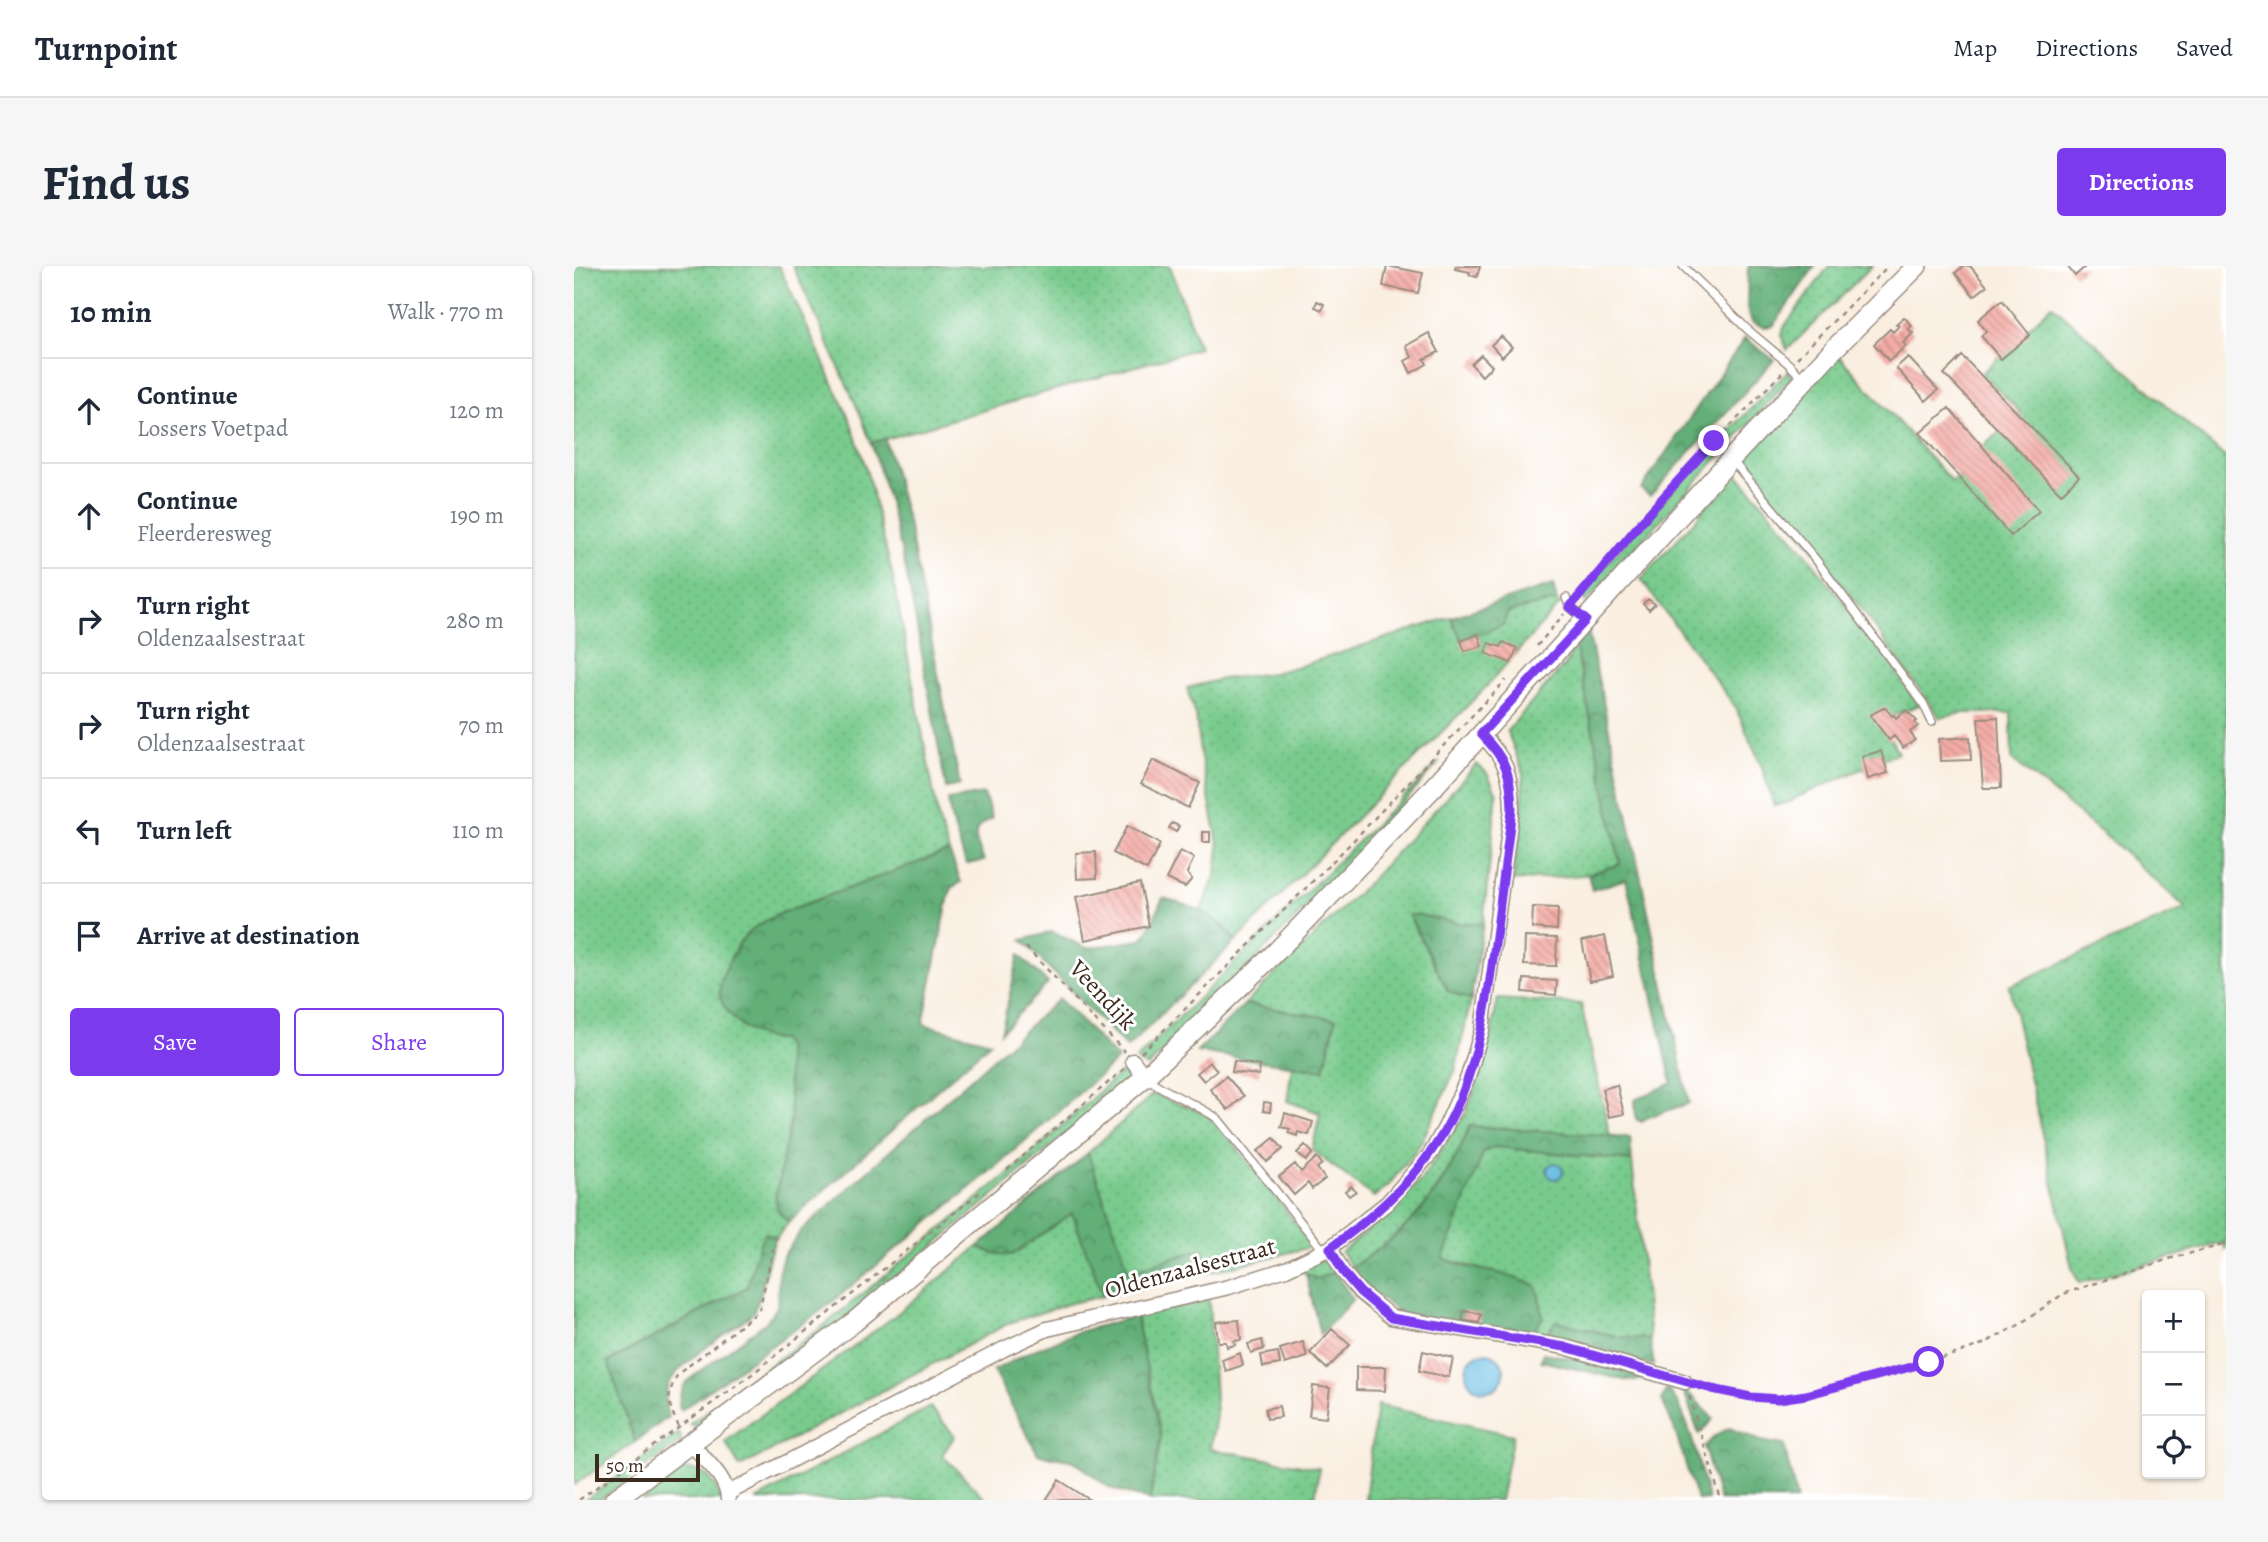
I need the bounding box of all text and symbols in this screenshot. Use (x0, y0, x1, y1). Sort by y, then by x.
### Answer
text: Turnpoint (35, 26, 177, 71)
text: Map (1953, 32, 1997, 64)
text: Directions (2035, 32, 2138, 64)
text: Saved (2176, 32, 2233, 64)
button: Directions (2057, 148, 2226, 216)
text: Find us (42, 149, 190, 216)
text: 10 min (70, 292, 152, 332)
text: Walk · 770 m (388, 296, 504, 327)
text: Continue (137, 378, 238, 413)
icon: ahead (70, 392, 108, 430)
text: 120 m (449, 395, 504, 426)
text: Lossers Voetpad (137, 413, 288, 444)
route end (1698, 425, 1729, 456)
text: Continue (137, 483, 238, 518)
icon: ahead (70, 497, 108, 535)
text: 190 m (450, 500, 504, 531)
text: Fleerderesweg (137, 518, 272, 549)
text: Turn right (137, 588, 250, 623)
icon: right (70, 602, 108, 640)
text: 280 m (446, 605, 504, 636)
text: Oldenzaalsestraat (137, 623, 305, 654)
text: Turn right (137, 693, 250, 728)
icon: right (70, 707, 108, 745)
text: 70 m (458, 710, 504, 741)
text: Oldenzaalsestraat (137, 728, 305, 759)
icon: left (70, 812, 108, 850)
text: Turn left (137, 813, 232, 848)
text: 110 m (452, 815, 504, 846)
icon: arrive (70, 917, 108, 955)
text: Arrive at destination (137, 918, 360, 953)
street label: Veendijk (1062, 952, 1144, 1037)
button: Save (70, 1008, 280, 1076)
button: Share (294, 1008, 504, 1076)
street label: Oldenzaalsestraat (1101, 1230, 1279, 1306)
map controls (2142, 1290, 2205, 1479)
button: + (2142, 1290, 2205, 1353)
route start (1913, 1346, 1944, 1377)
button: − (2142, 1353, 2205, 1416)
button: locate (2142, 1416, 2205, 1479)
scale bar (595, 1451, 700, 1483)
text: 50 m (606, 1453, 644, 1479)

